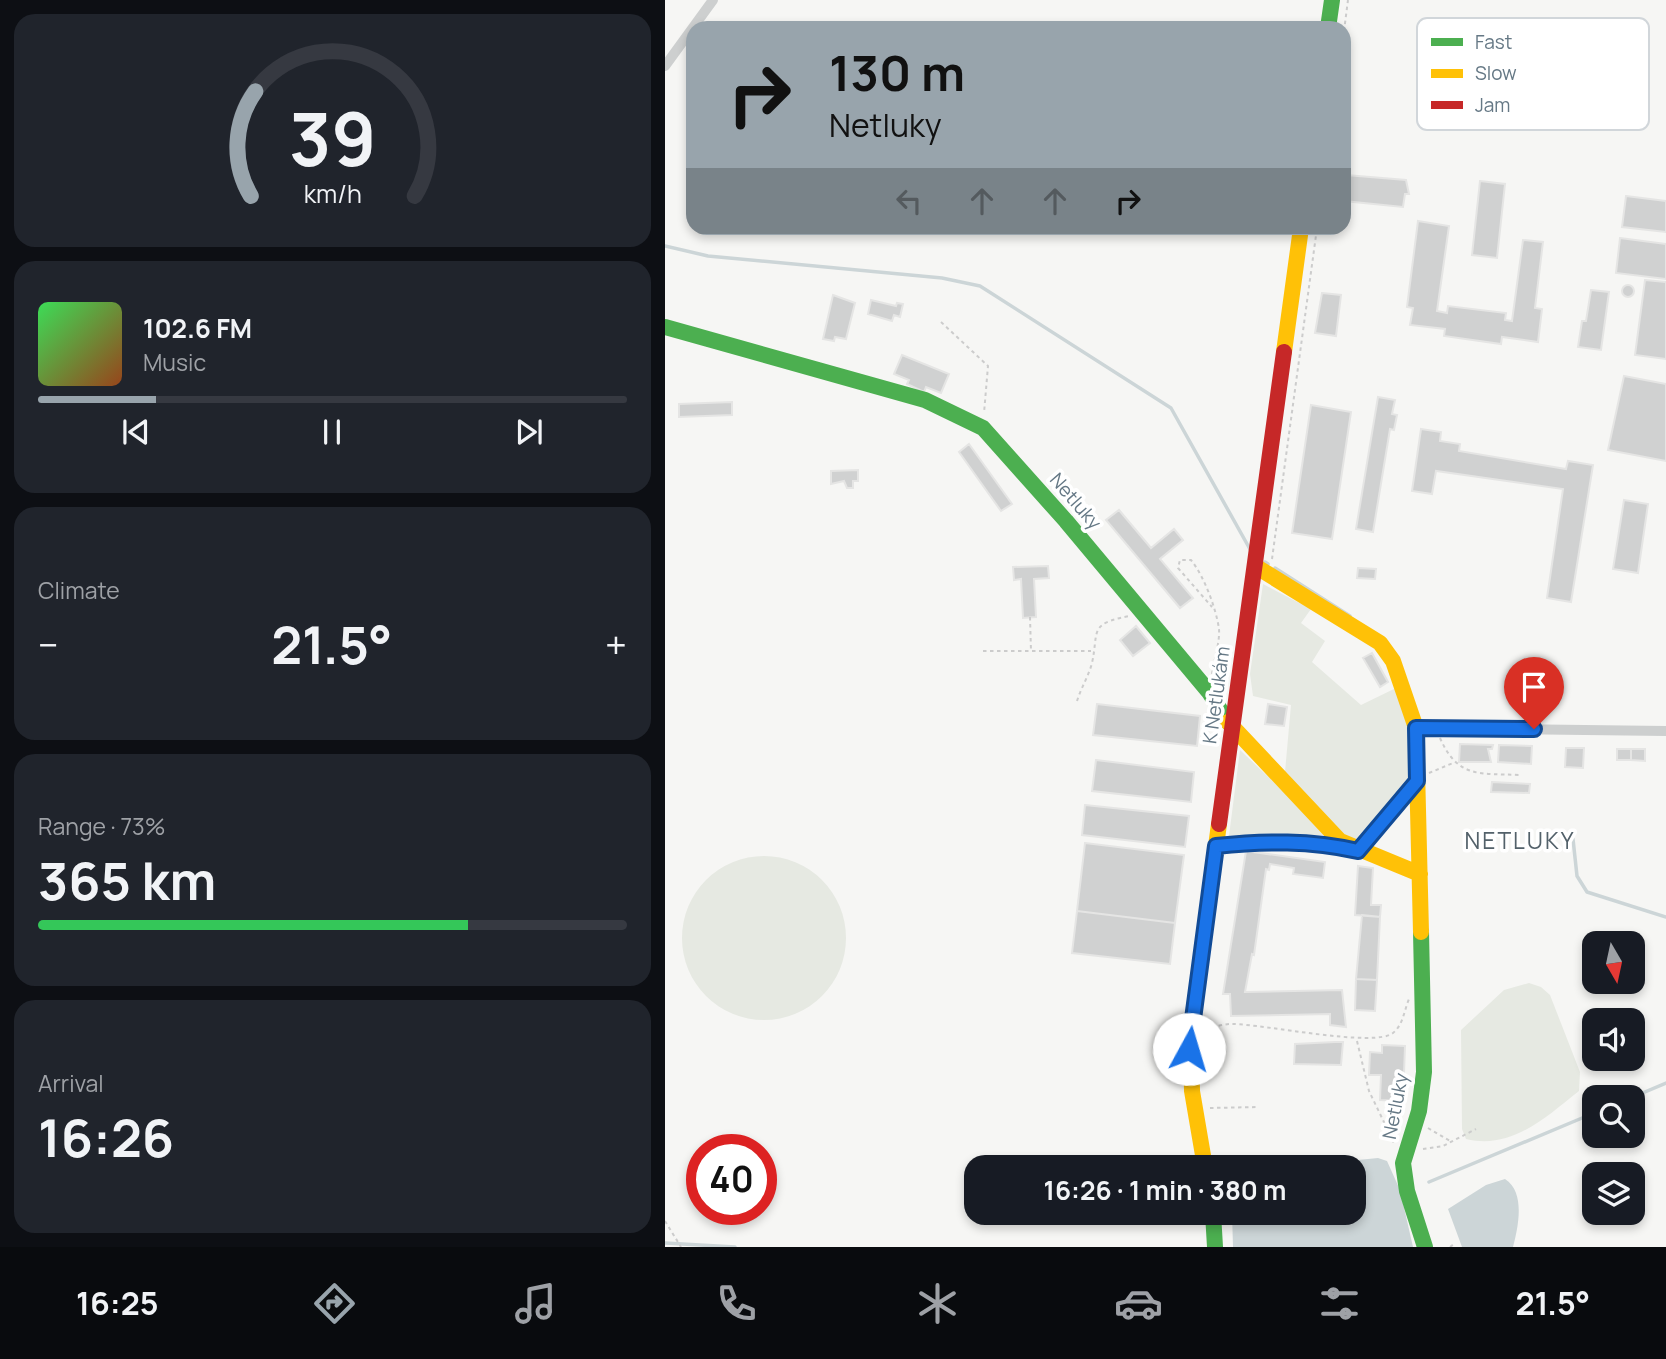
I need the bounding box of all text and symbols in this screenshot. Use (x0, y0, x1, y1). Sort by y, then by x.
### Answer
legend (1417, 18, 1649, 130)
text: Fast (1475, 29, 1512, 55)
text: 130 m (829, 39, 965, 106)
icon: right (714, 49, 805, 140)
text: Slow (1475, 60, 1517, 86)
text: 39 (289, 89, 376, 189)
text: Jam (1475, 92, 1510, 118)
text: Netluky (829, 103, 942, 147)
text: km/h (303, 176, 362, 211)
icon: left (890, 182, 928, 220)
icon: ahead (963, 182, 1001, 220)
icon: ahead (1036, 182, 1074, 220)
icon: right (1109, 182, 1147, 220)
text: 102.6 FM (143, 310, 252, 346)
text: Music (143, 346, 206, 378)
icon: previous (117, 413, 155, 451)
icon: pause (313, 413, 351, 451)
icon: next (510, 413, 548, 451)
street label: Netluky (1044, 467, 1108, 535)
text: Climate (38, 574, 120, 606)
text: 21.5° (271, 609, 392, 680)
text: − (38, 618, 59, 670)
text: + (605, 618, 627, 670)
street label: K Netlukám (1196, 645, 1236, 745)
pin (1504, 657, 1564, 729)
icon: arrive (1515, 668, 1553, 706)
text: Range · 73% (38, 810, 165, 842)
district label: NETLUKY (1465, 824, 1575, 856)
text: 365 km (38, 845, 216, 916)
north arrow (1582, 931, 1645, 994)
map controls (1582, 931, 1645, 1225)
button: sound (1582, 1008, 1645, 1071)
position arrow (1152, 1012, 1226, 1086)
text: Arrival (38, 1067, 104, 1099)
street label: Netluky (1376, 1071, 1414, 1141)
button: search (1582, 1085, 1645, 1148)
text: 16:26 (38, 1102, 174, 1173)
speed limit sign: 40 (686, 1134, 777, 1225)
button: layers (1582, 1162, 1645, 1225)
text: 16:26 · 1 min · 380 m (1044, 1172, 1287, 1208)
icon: directions (310, 1279, 359, 1328)
icon: music (511, 1279, 560, 1328)
icon: phone (712, 1279, 761, 1328)
icon: climate (913, 1279, 962, 1328)
icon: car (1114, 1279, 1163, 1328)
icon: filters (1315, 1279, 1364, 1328)
text: 16:25 (76, 1281, 159, 1325)
text: 21.5° (1515, 1281, 1590, 1325)

